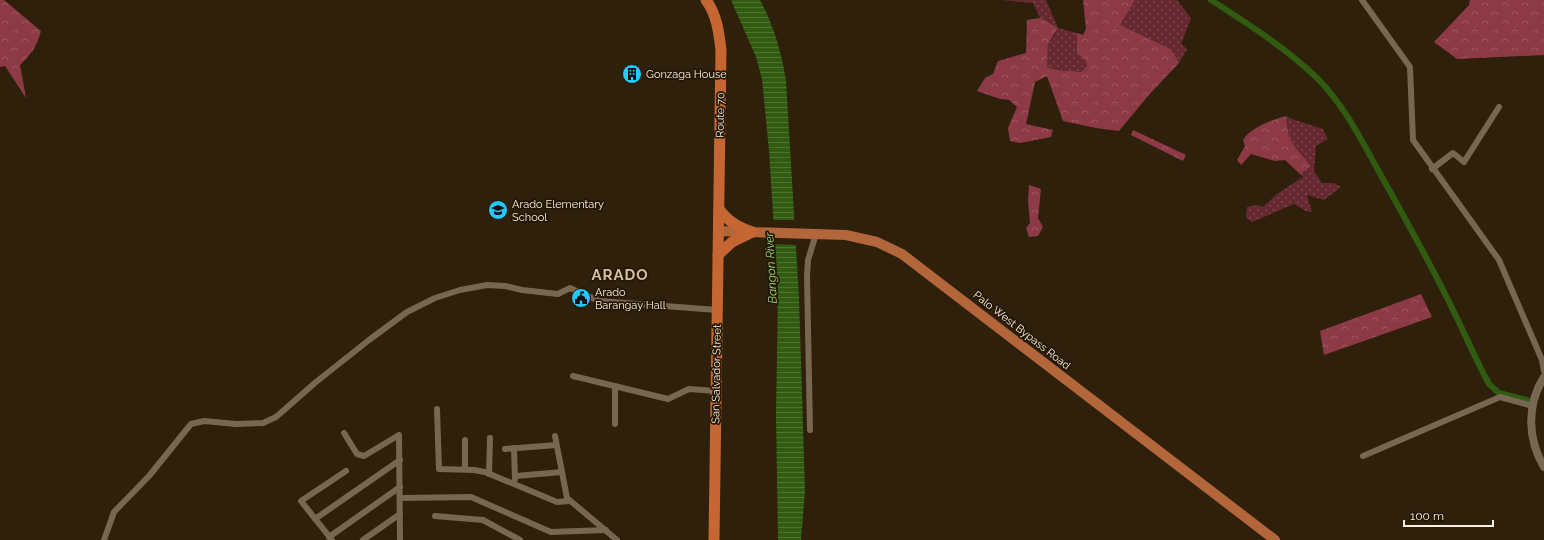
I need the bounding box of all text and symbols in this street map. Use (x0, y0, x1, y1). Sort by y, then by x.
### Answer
building icon: Gonzaga House (621, 63, 643, 85)
place label: Gonzaga House (646, 68, 727, 81)
street label: Route 70 (714, 92, 727, 138)
place label: Arado Elementary School (512, 198, 604, 224)
school or university icon: Arado Elementary School (487, 199, 509, 221)
water label: Bangon River (762, 231, 780, 304)
district label: ARADO (591, 266, 649, 284)
place label: Arado Barangay Hall (595, 286, 666, 312)
public building icon: Arado Barangay Hall (570, 287, 592, 309)
street label: Palo West Bypass Road (971, 288, 1073, 372)
street label: San Salvador Street (709, 324, 724, 424)
scale bar (1404, 502, 1493, 528)
text: 100 m (1410, 509, 1444, 523)

